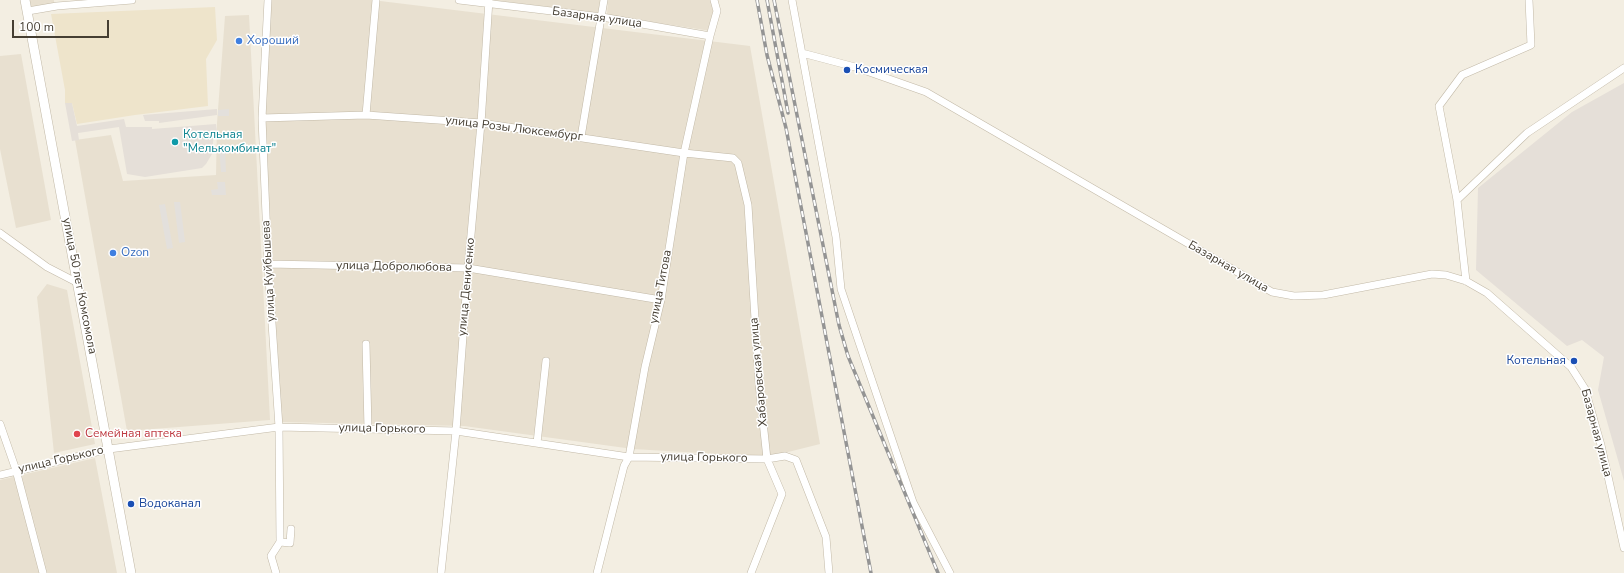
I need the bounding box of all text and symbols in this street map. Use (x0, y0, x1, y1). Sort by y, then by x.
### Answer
street label: Базарная улица (551, 5, 643, 31)
scale bar (14, 12, 111, 38)
text: 100 m (19, 19, 54, 35)
place label: Хороший (247, 34, 299, 48)
marker: Хороший (234, 36, 244, 46)
place label: Космическая (855, 63, 928, 77)
marker: Космическая (842, 65, 852, 75)
street label: улица Розы Люксембург (444, 113, 584, 145)
place label: Котельная "Мелькомбинат" (183, 128, 276, 156)
marker: Котельная "Мелькомбинат" (170, 137, 180, 147)
street label: улица 50 лет Комсомола (59, 217, 99, 355)
street label: улица Куйбышева (259, 220, 279, 322)
street label: улица Денисенко (456, 237, 478, 337)
street label: Базарная улица (1185, 238, 1271, 296)
place label: Ozon (121, 246, 149, 260)
marker: Ozon (108, 248, 118, 258)
street label: улица Титова (647, 249, 675, 325)
street label: улица Добролюбова (336, 259, 452, 275)
street label: Хабаровская улица (747, 317, 771, 427)
place label: Котельная (1506, 354, 1566, 368)
marker: Котельная (1569, 356, 1579, 366)
street label: Базарная улица (1577, 387, 1615, 479)
street label: улица Горького (338, 421, 426, 437)
place label: Семейная аптека (85, 427, 182, 441)
marker: Семейная аптека (72, 429, 82, 439)
street label: улица Горького (17, 443, 105, 477)
street label: улица Горького (660, 450, 748, 466)
place label: Водоканал (139, 497, 201, 511)
marker: Водоканал (126, 499, 136, 509)

